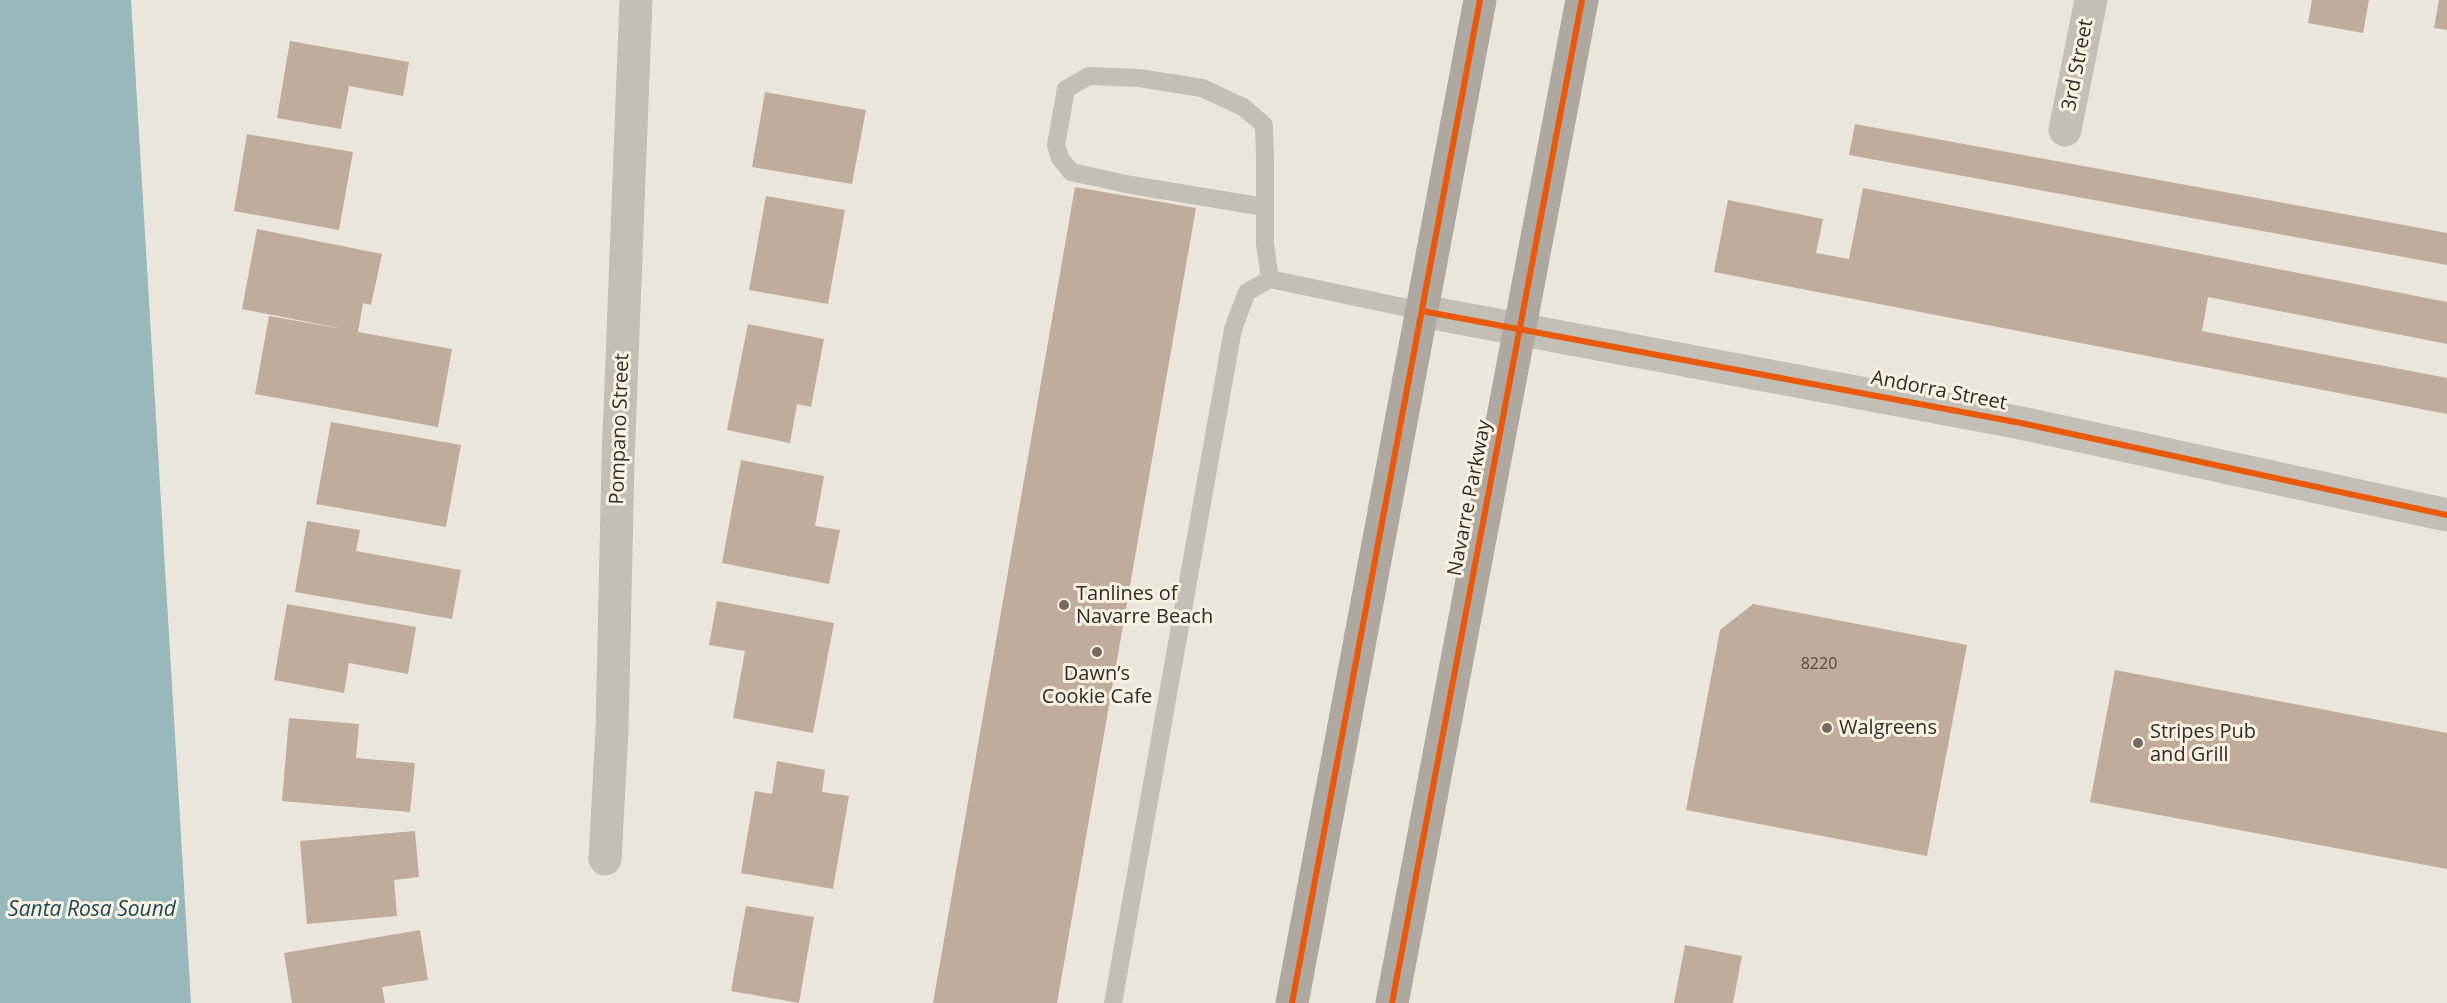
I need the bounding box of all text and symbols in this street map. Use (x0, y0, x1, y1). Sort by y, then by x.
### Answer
street label: 3rd Street (2057, 17, 2099, 113)
street label: Pompano Street (605, 353, 635, 505)
street label: Andorra Street (1869, 366, 2009, 416)
street label: Navarre Parkway (1443, 418, 1497, 578)
place label: Tanlines of Navarre Beach (1076, 582, 1213, 629)
marker: Tanlines of Navarre Beach (1057, 598, 1071, 612)
marker: Dawn’s Cookie Cafe (1090, 645, 1104, 659)
house number: 8220 (1801, 654, 1837, 674)
place label: Dawn’s Cookie Cafe (1042, 662, 1152, 709)
place label: Walgreens (1839, 716, 1937, 740)
place label: Stripes Pub and Grill (2150, 720, 2256, 767)
marker: Walgreens (1820, 721, 1834, 735)
marker: Stripes Pub and Grill (2131, 736, 2145, 750)
water label: Santa Rosa Sound (8, 897, 176, 923)

